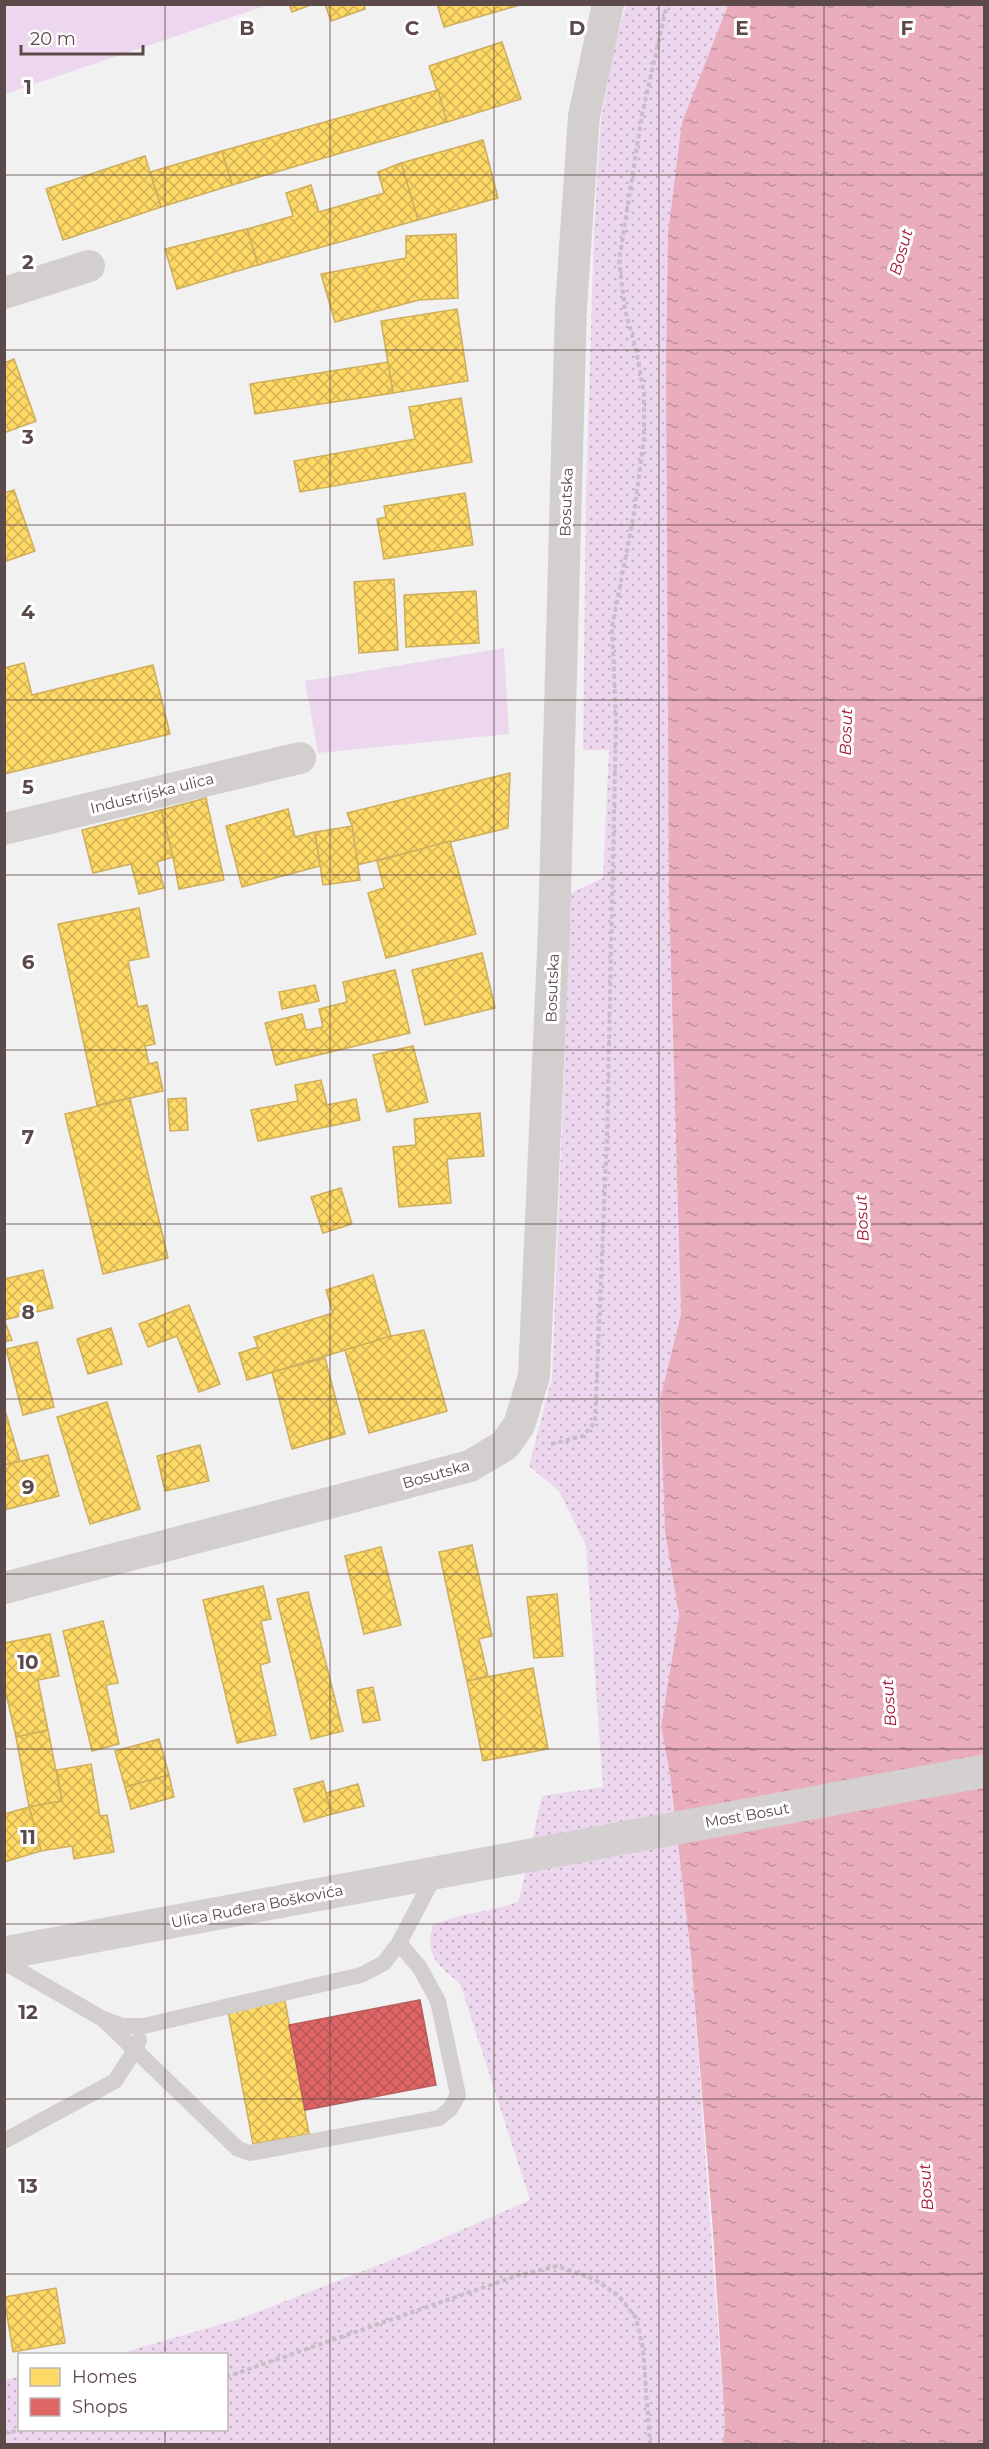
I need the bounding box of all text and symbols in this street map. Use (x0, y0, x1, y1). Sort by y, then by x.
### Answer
text: B (239, 16, 255, 40)
text: C (405, 16, 420, 40)
text: D (569, 16, 585, 40)
text: E (735, 16, 749, 40)
text: F (901, 16, 914, 40)
scale bar (21, 18, 142, 56)
text: 20 m (30, 28, 76, 50)
text: 1 (24, 75, 32, 99)
water label: Bosut (885, 226, 917, 277)
text: 2 (22, 250, 34, 274)
text: 3 (21, 425, 34, 449)
street label: Bosutska (555, 467, 577, 537)
text: 4 (21, 600, 35, 624)
water label: Bosut (836, 708, 856, 756)
street label: Industrijska ulica (88, 768, 216, 818)
text: 5 (22, 775, 34, 799)
text: 6 (22, 950, 35, 974)
street label: Bosutska (541, 953, 563, 1023)
text: 7 (22, 1125, 34, 1149)
water label: Bosut (851, 1193, 873, 1242)
text: 8 (21, 1300, 35, 1324)
street label: Bosutska (400, 1455, 472, 1493)
text: 9 (22, 1475, 34, 1499)
text: 10 (17, 1650, 39, 1674)
water label: Bosut (878, 1678, 900, 1727)
street label: Most Bosut (703, 1798, 791, 1832)
text: 11 (20, 1825, 36, 1849)
street label: Ulica Ruđera Boškovića (169, 1880, 345, 1932)
text: 12 (18, 2000, 38, 2024)
water label: Bosut (915, 2162, 937, 2211)
text: 13 (18, 2174, 38, 2198)
legend (18, 2353, 228, 2431)
text: Homes (72, 2366, 137, 2388)
text: Shops (72, 2396, 128, 2418)

